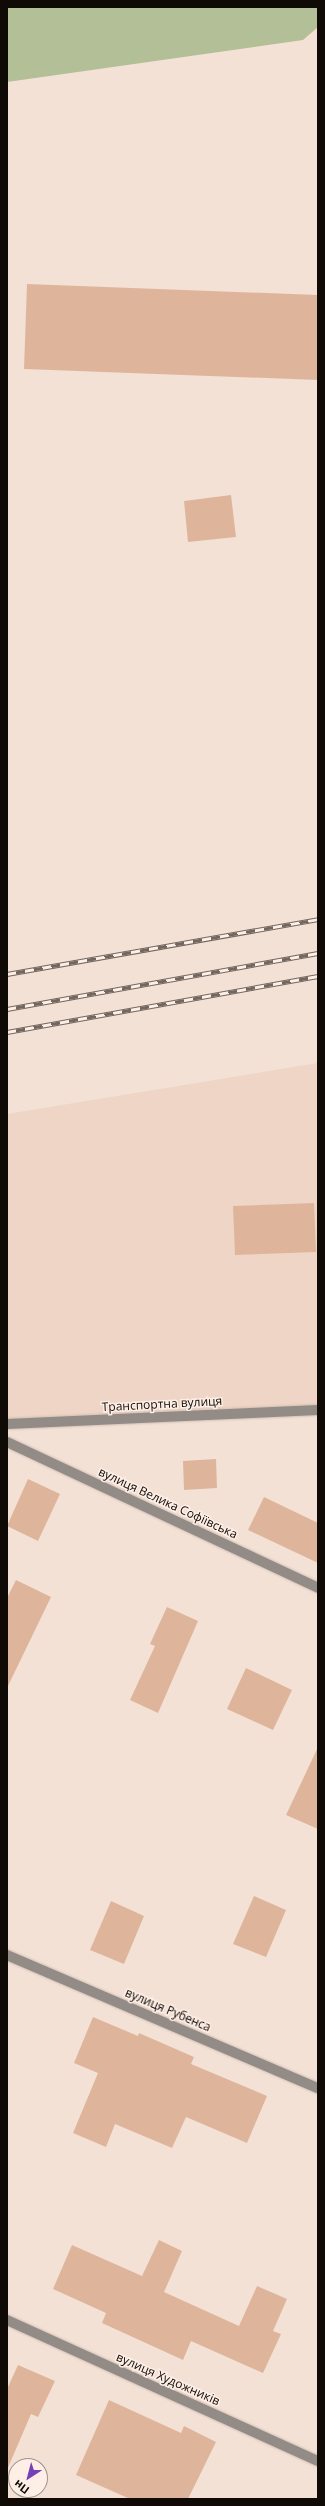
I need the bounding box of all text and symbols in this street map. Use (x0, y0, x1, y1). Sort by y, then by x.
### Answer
street label: Транспортна вулиця (101, 1394, 223, 1414)
street label: вулиця Велика Софіївська (96, 1464, 240, 1542)
street label: вулиця Рубенса (123, 1985, 213, 2035)
street label: вулиця Художників (114, 2350, 222, 2408)
north arrow (8, 2458, 48, 2498)
text: Пн (11, 2477, 32, 2498)

